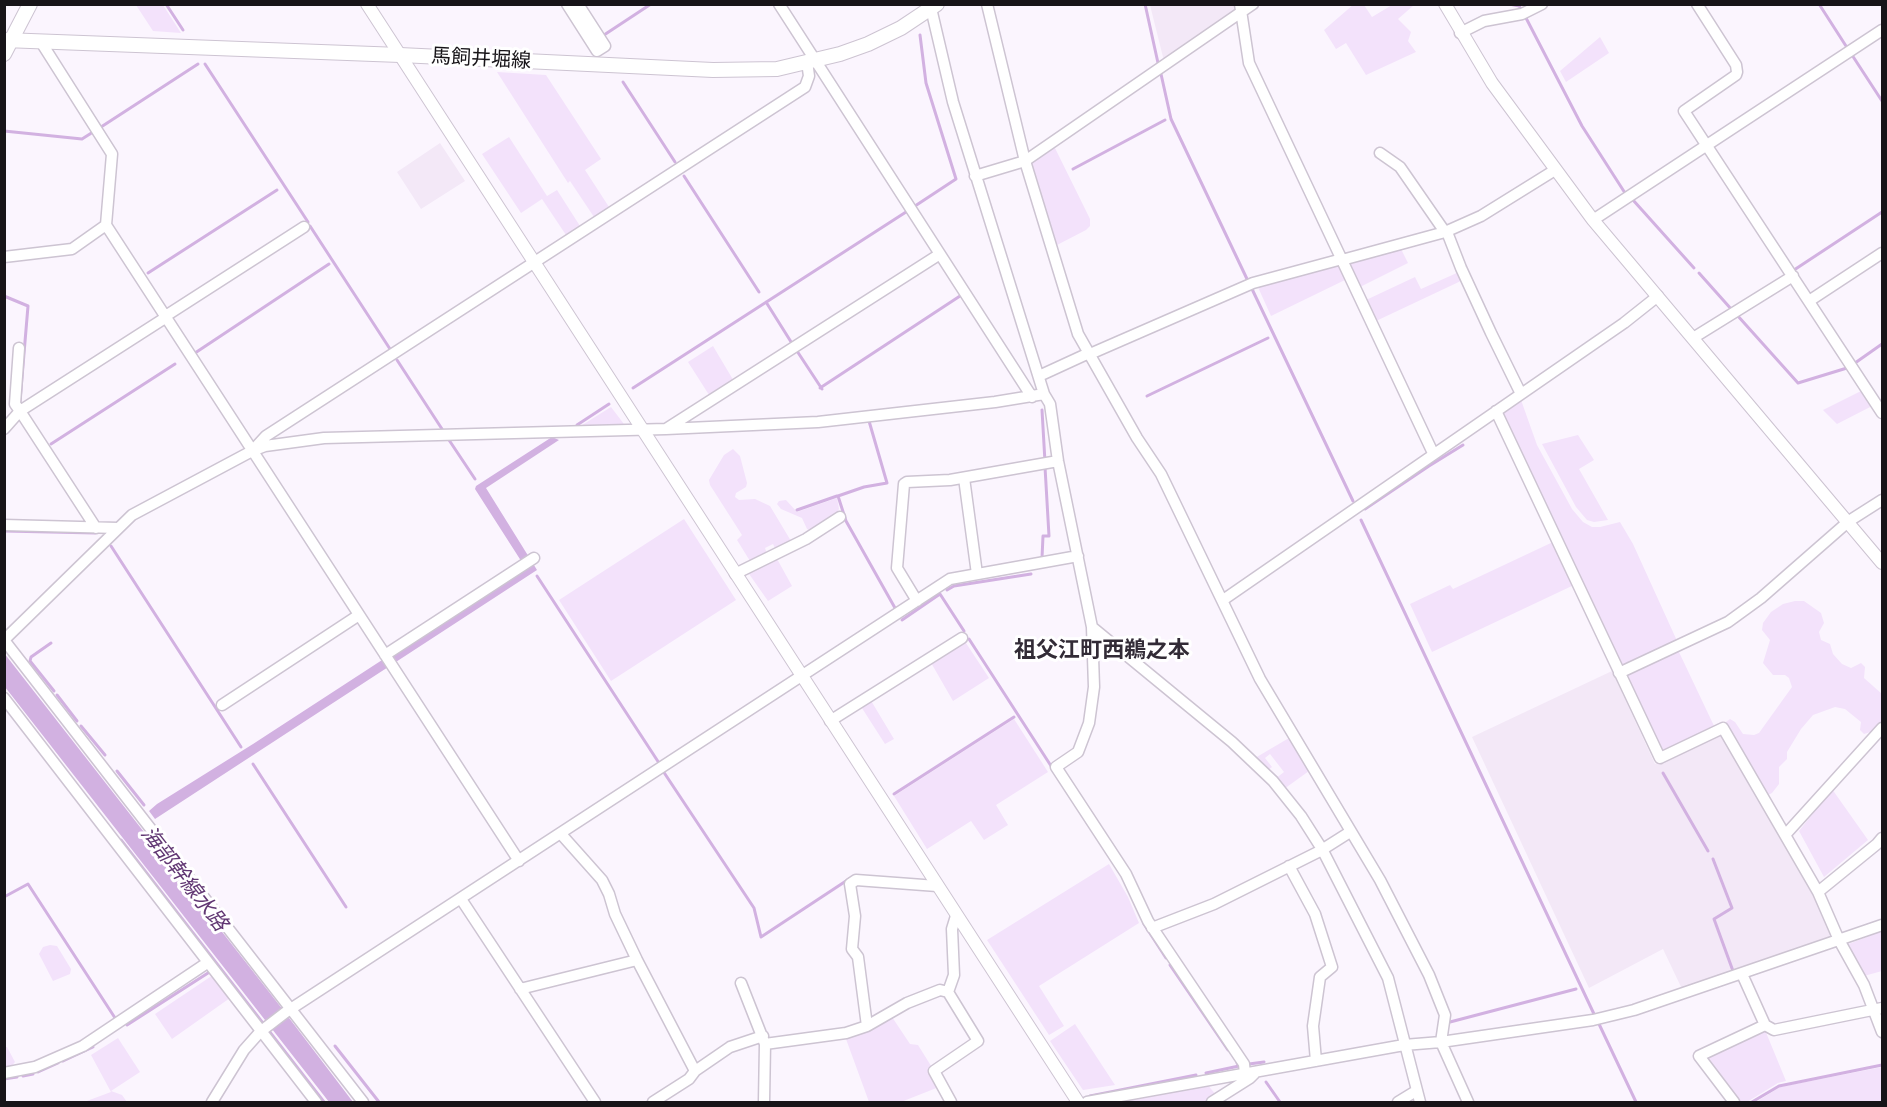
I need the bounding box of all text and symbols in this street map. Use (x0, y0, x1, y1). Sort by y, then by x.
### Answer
street label: 馬飼井堀線 (430, 44, 532, 74)
district label: 祖父江町西鵜之本 (1014, 638, 1190, 664)
water label: 海部幹線水路 (135, 822, 233, 936)

